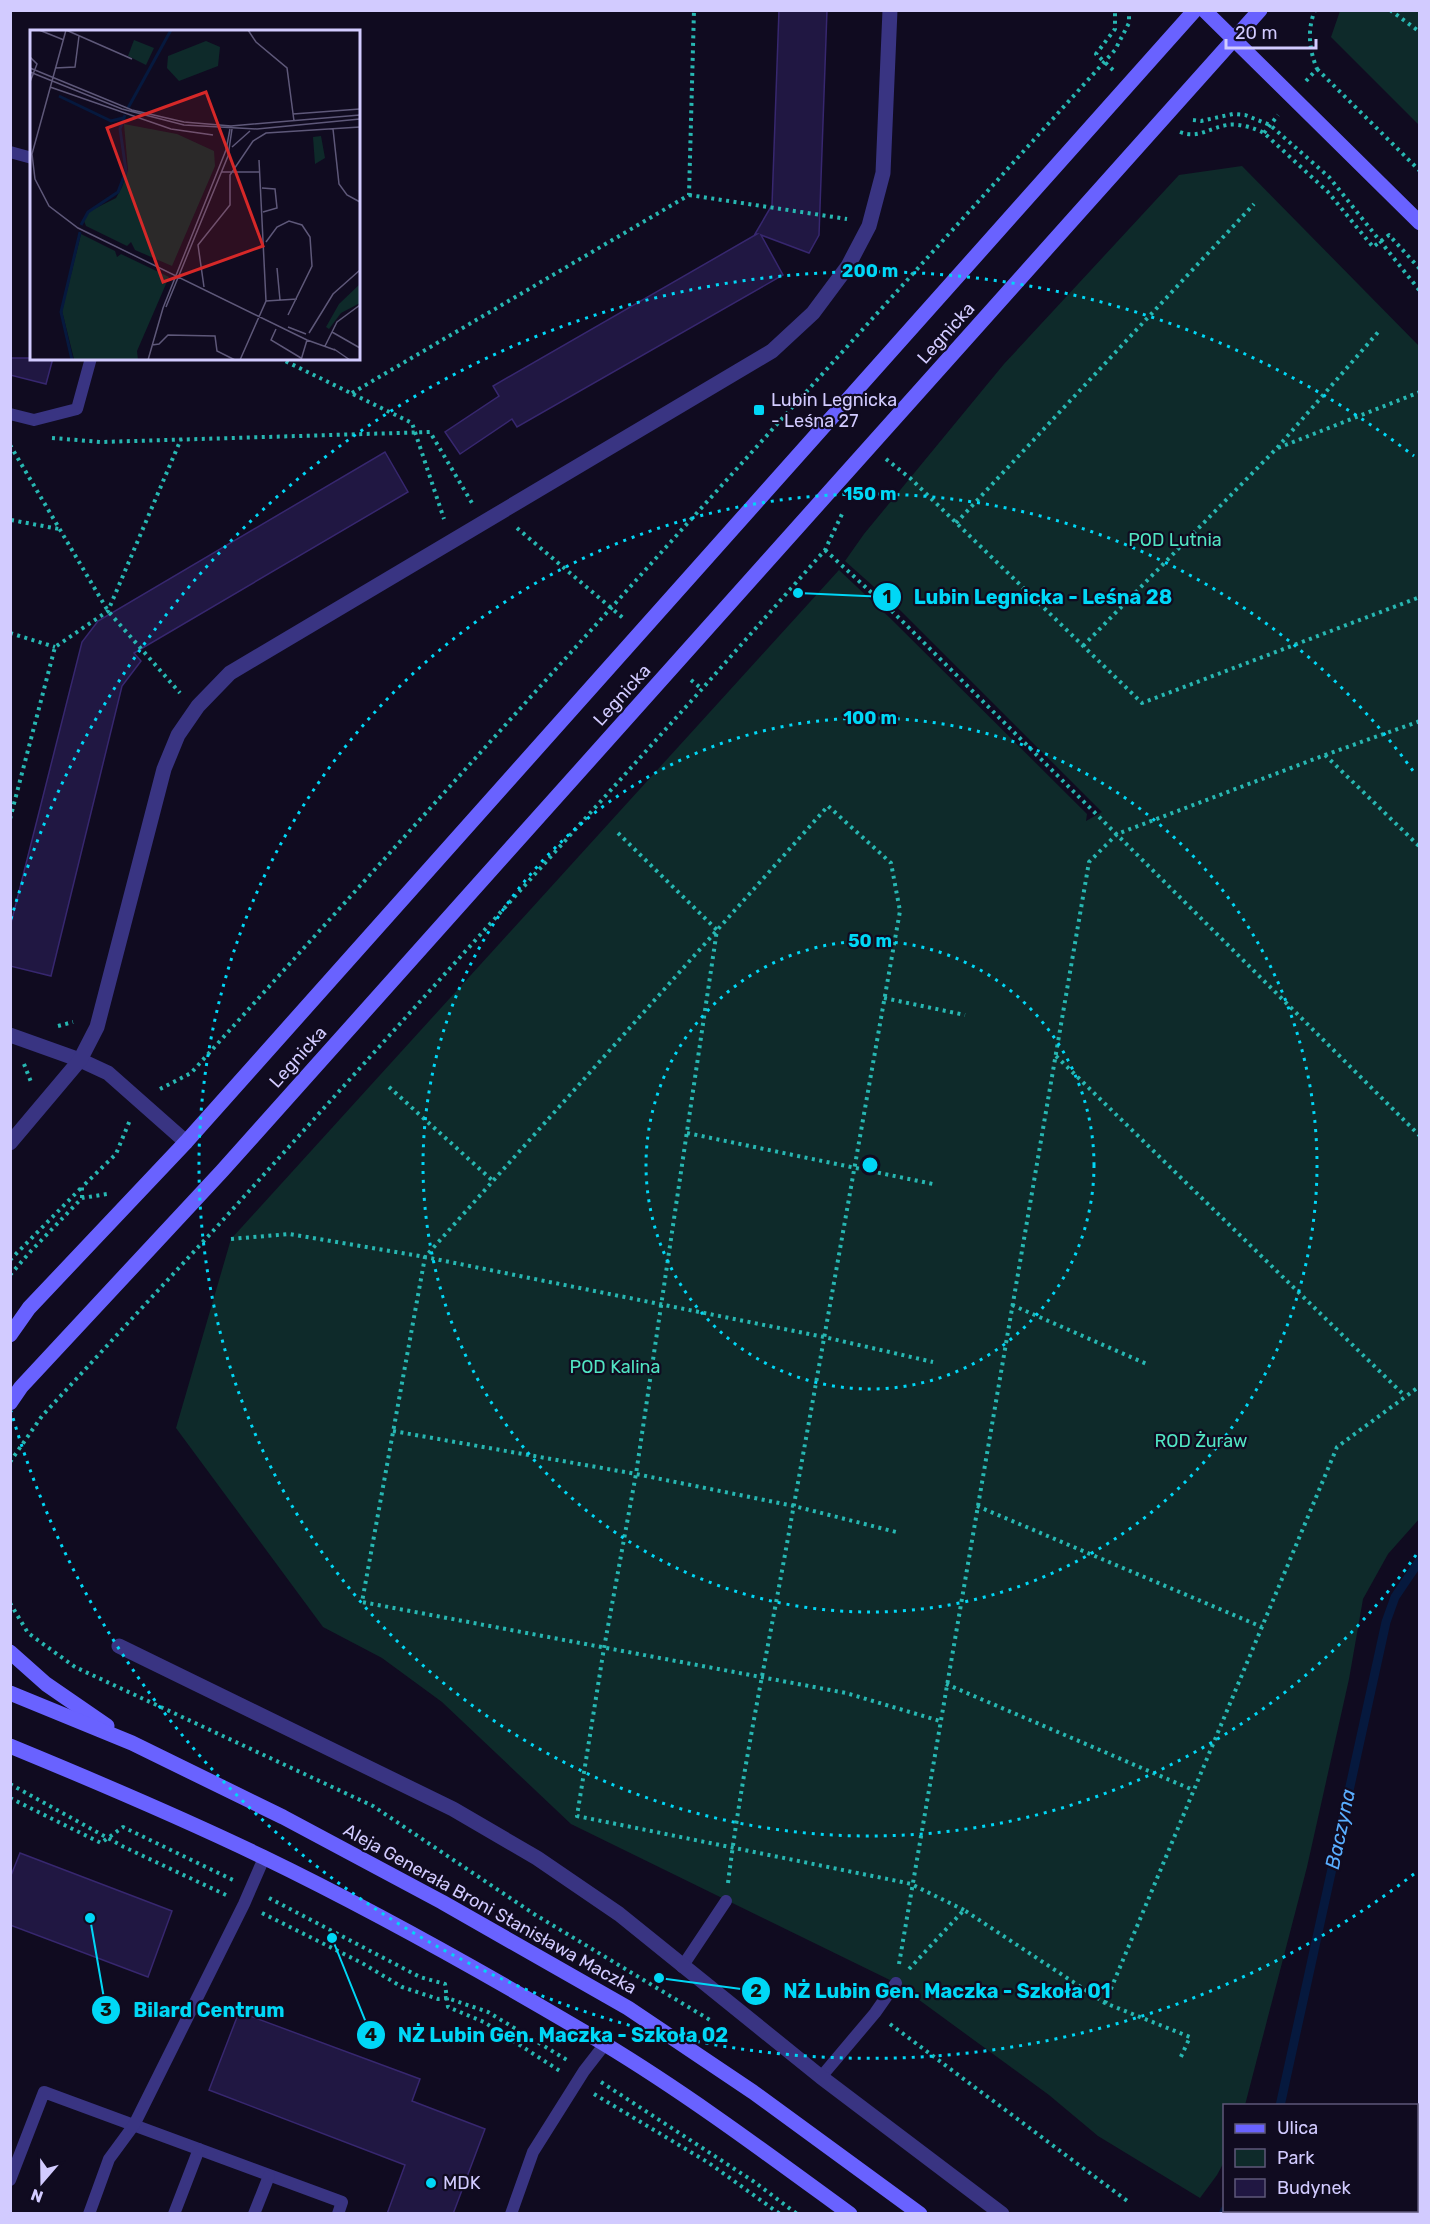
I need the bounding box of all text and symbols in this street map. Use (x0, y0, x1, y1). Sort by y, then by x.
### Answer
scale bar (1226, 12, 1316, 50)
text: 20 m (1235, 22, 1277, 44)
inset map (30, 30, 360, 360)
text: 200 m (842, 260, 898, 282)
street label: Legnicka (913, 298, 979, 368)
place label: Lubin Legnicka - Leśna 27 (771, 389, 897, 432)
marker: Lubin Legnicka - Leśna 27 (752, 403, 766, 417)
text: 150 m (843, 483, 897, 505)
park label: POD Lutnia (1128, 529, 1222, 551)
callout: Lubin Legnicka - Leśna 28 (872, 578, 1184, 616)
text: Lubin Legnicka - Leśna 28 (914, 585, 1172, 609)
text: 1 (883, 586, 891, 608)
street label: Legnicka (589, 660, 655, 730)
text: 100 m (843, 707, 897, 729)
text: 50 m (848, 930, 892, 952)
street label: Legnicka (265, 1022, 331, 1092)
centre of rings (860, 1155, 880, 1175)
park label: POD Kalina (570, 1356, 660, 1378)
park label: ROD Żuraw (1154, 1430, 1248, 1452)
water label: Baczyna (1320, 1787, 1360, 1871)
street label: Aleja Generała Broni Stanisława Maczka (340, 1819, 640, 1999)
callout: NŻ Lubin Gen. Maczka - Szkoła 01 (741, 1972, 1123, 2010)
text: NŻ Lubin Gen. Maczka - Szkoła 01 (783, 1979, 1111, 2003)
text: 2 (750, 1980, 762, 2002)
callout: Bilard Centrum (91, 1991, 297, 2029)
text: Bilard Centrum (133, 1998, 285, 2022)
text: 3 (100, 1999, 112, 2021)
callout: NŻ Lubin Gen. Maczka - Szkoła 02 (356, 2016, 740, 2054)
text: NŻ Lubin Gen. Maczka - Szkoła 02 (398, 2023, 728, 2047)
text: 4 (365, 2024, 377, 2046)
legend (1223, 2104, 1418, 2212)
text: Ulica (1277, 2117, 1318, 2139)
text: Park (1277, 2147, 1315, 2169)
north arrow (12, 2152, 72, 2212)
place label: MDK (443, 2172, 481, 2194)
marker: MDK (424, 2176, 438, 2190)
text: Budynek (1277, 2177, 1351, 2199)
text: N (28, 2185, 46, 2207)

